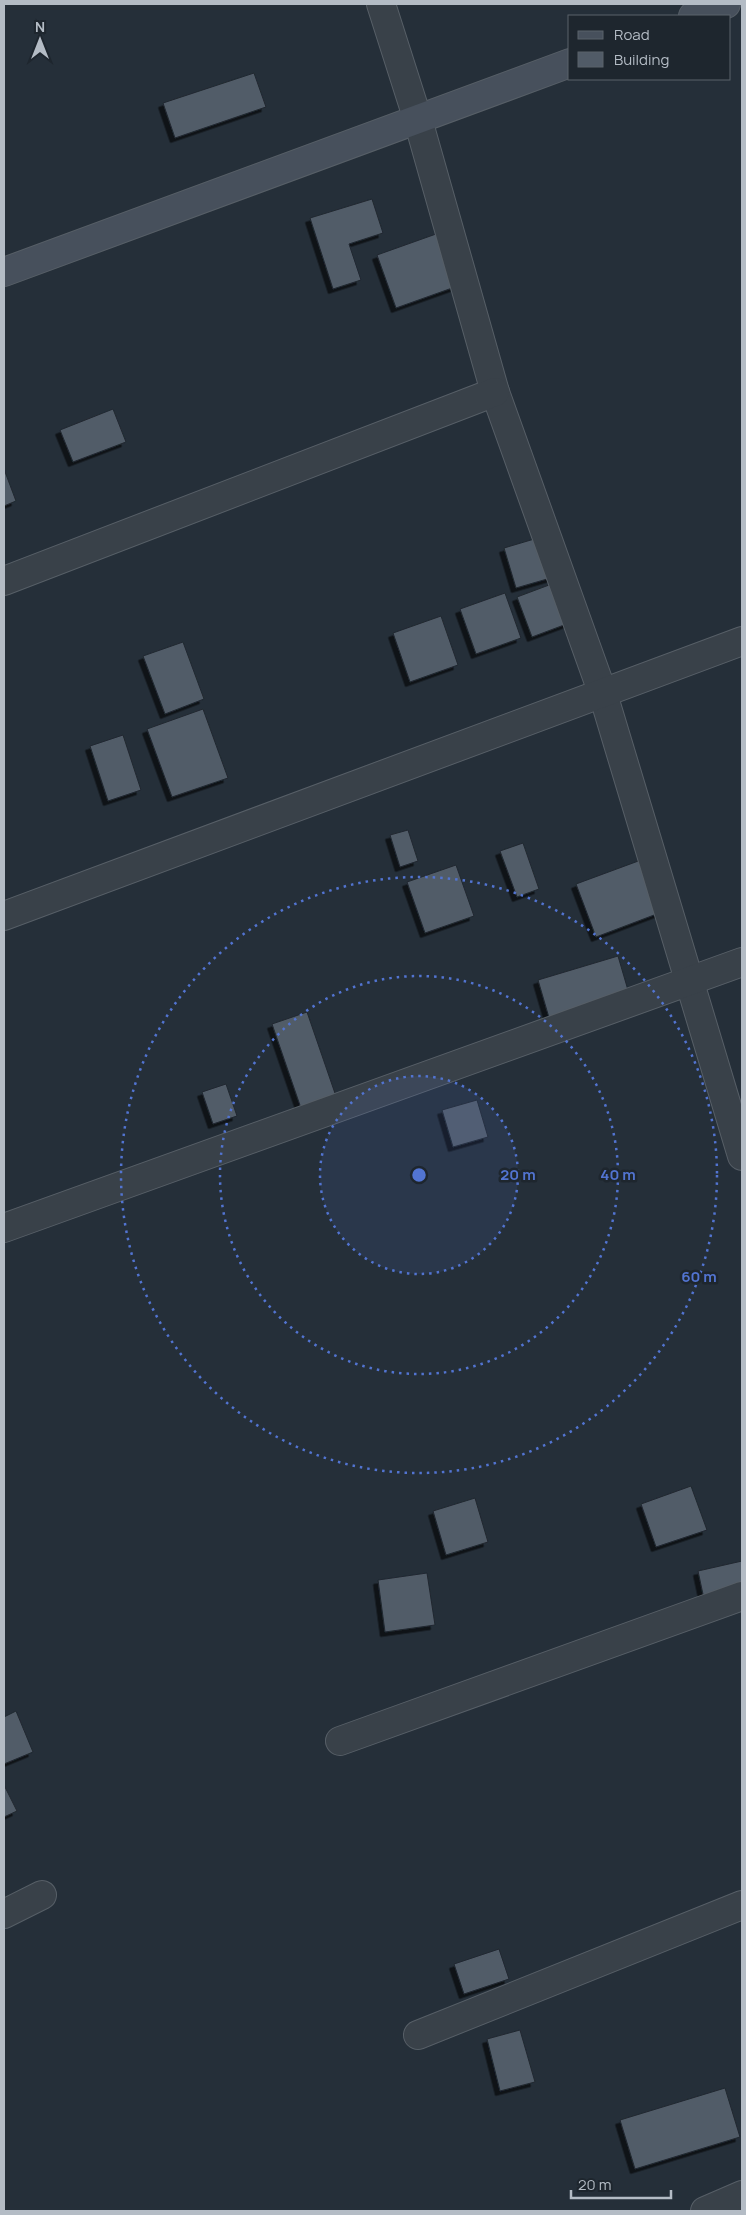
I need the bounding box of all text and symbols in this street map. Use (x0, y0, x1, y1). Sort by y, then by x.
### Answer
north arrow (15, 15, 65, 65)
legend (568, 15, 731, 80)
text: N (35, 17, 45, 36)
text: Road (614, 24, 650, 45)
text: Building (614, 49, 669, 70)
text: 20 m (500, 1164, 536, 1185)
text: 40 m (600, 1164, 636, 1185)
centre of rings (410, 1166, 428, 1184)
text: 60 m (681, 1266, 717, 1287)
scale bar (571, 2168, 671, 2200)
text: 20 m (578, 2174, 611, 2195)

